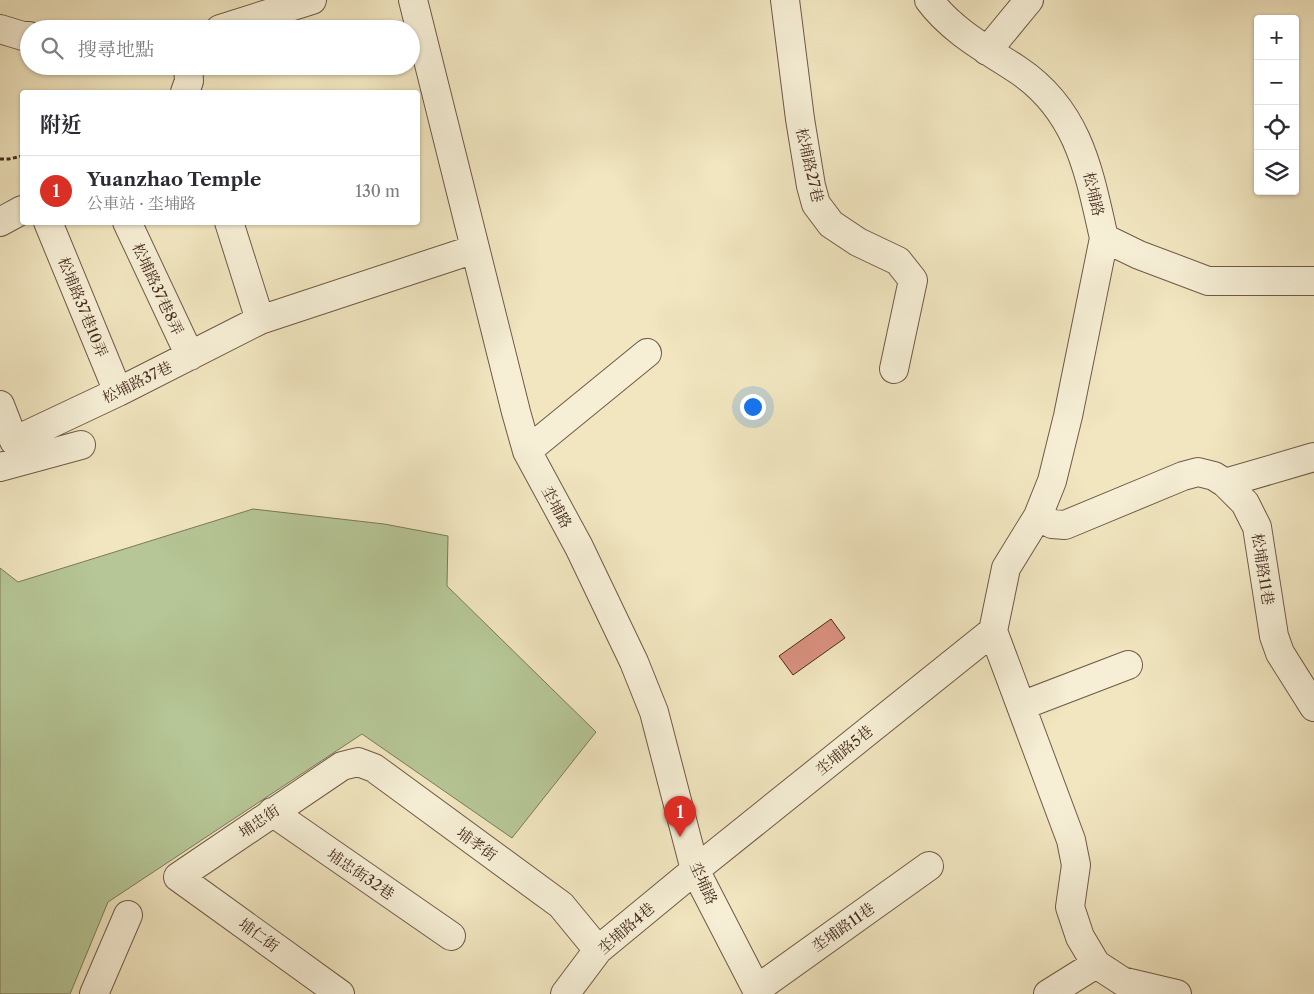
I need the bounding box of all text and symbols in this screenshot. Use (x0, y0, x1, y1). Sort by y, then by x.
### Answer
map controls (1254, 15, 1299, 195)
button: + (1254, 15, 1299, 60)
search box (20, 20, 420, 75)
icon: search (38, 34, 66, 62)
text: 搜尋地點 (78, 38, 154, 61)
button: − (1254, 60, 1299, 105)
button: locate (1254, 105, 1299, 150)
text: 附近 (40, 112, 82, 137)
street label: 松埔路27巷 (792, 126, 828, 204)
button: layers (1254, 150, 1299, 195)
text: Yuanzhao Temple (87, 168, 261, 191)
street label: 松埔路 (1080, 170, 1108, 218)
text: 1 (52, 181, 60, 201)
text: 130 m (355, 181, 400, 201)
text: 公車站 · 坔埔路 (87, 193, 196, 213)
street label: 松埔路37巷8弄 (128, 240, 188, 338)
street label: 松埔路37巷10弄 (54, 254, 112, 360)
street label: 松埔路37巷 (99, 357, 175, 407)
your location (740, 394, 766, 420)
street label: 坔埔路 (538, 483, 576, 531)
street label: 松埔路11巷 (1248, 532, 1278, 606)
street label: 坔埔路5巷 (812, 721, 876, 779)
pin: 1 (664, 796, 696, 837)
street label: 埔忠街 (235, 801, 283, 841)
street label: 埔孝街 (453, 823, 501, 865)
street label: 埔忠街32巷 (324, 845, 398, 903)
street label: 坔埔路 (686, 859, 722, 907)
street label: 坔埔路4巷 (594, 898, 658, 958)
street label: 坔埔路11巷 (808, 898, 878, 956)
street label: 埔仁街 (235, 914, 283, 956)

